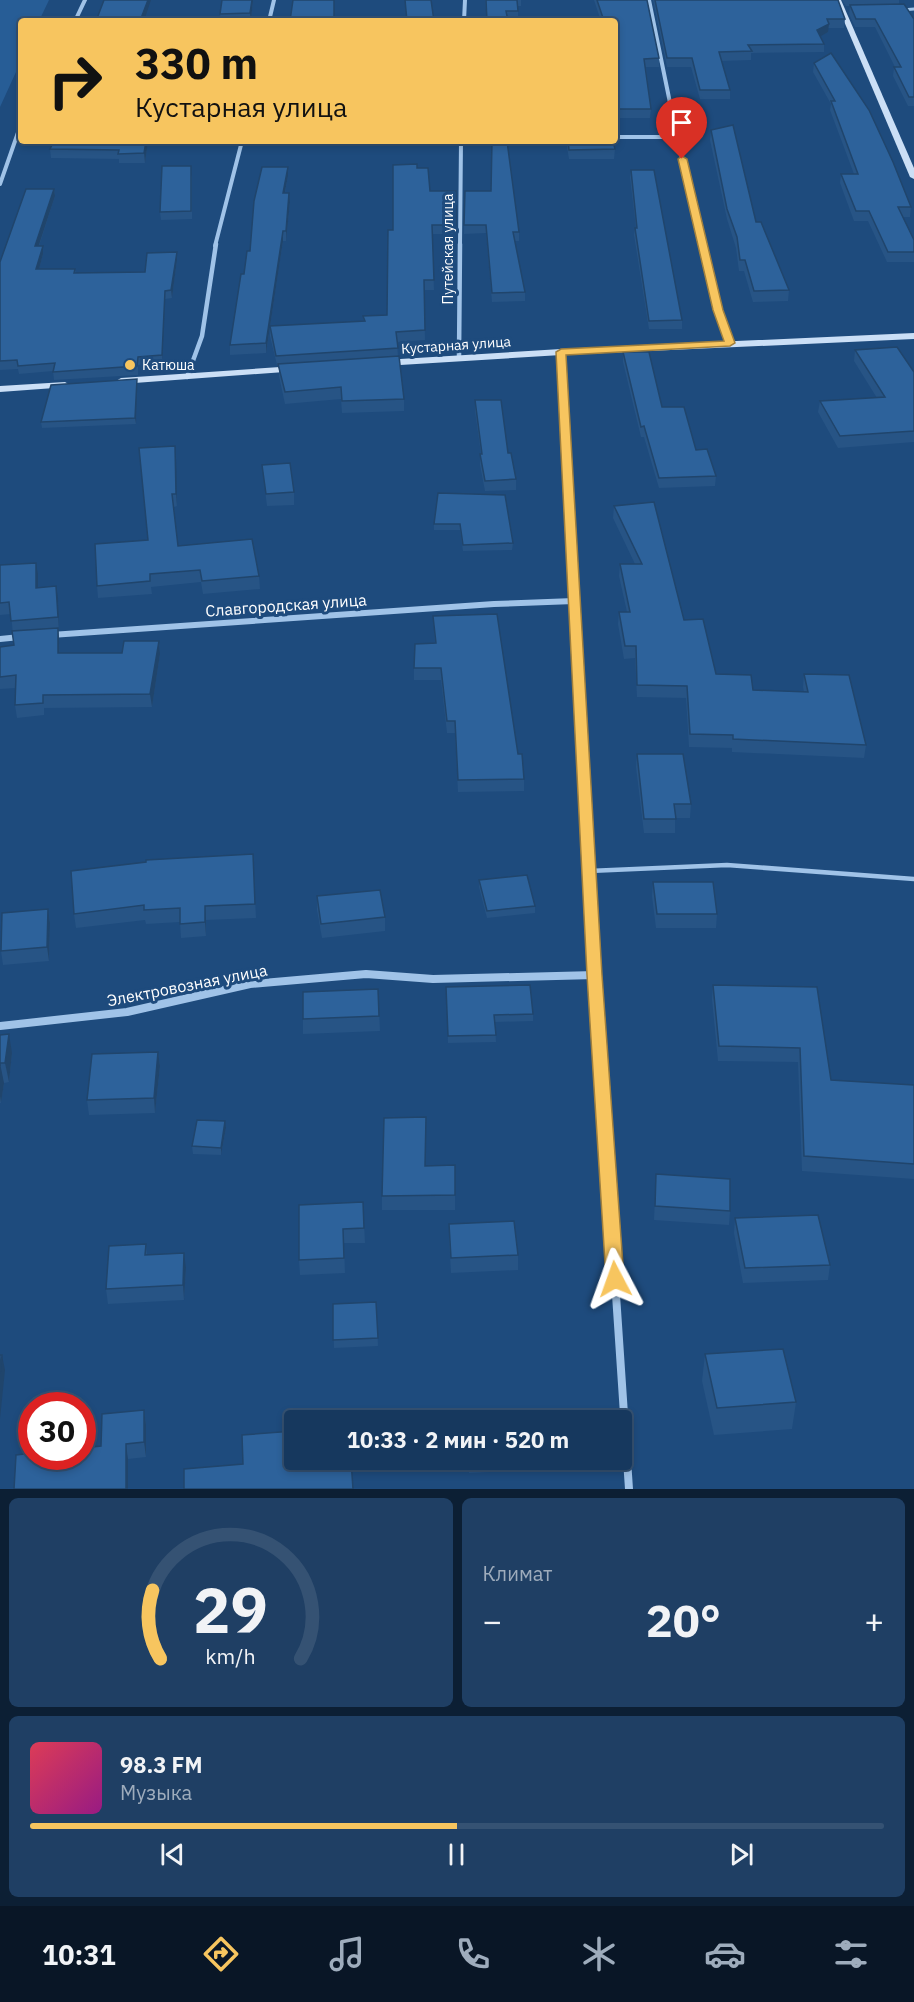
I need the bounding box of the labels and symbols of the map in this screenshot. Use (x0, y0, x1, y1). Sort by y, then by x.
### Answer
pin (656, 97, 707, 159)
street label: Путейская улица (439, 193, 457, 304)
street label: Кустарная улица (400, 332, 512, 358)
place label: Катюша (142, 356, 195, 374)
marker: Катюша (123, 358, 137, 372)
street label: Славгородская улица (205, 589, 368, 621)
street label: Электровозная улица (105, 960, 269, 1010)
position arrow (583, 1247, 647, 1311)
speed limit sign: 30 (18, 1392, 96, 1470)

